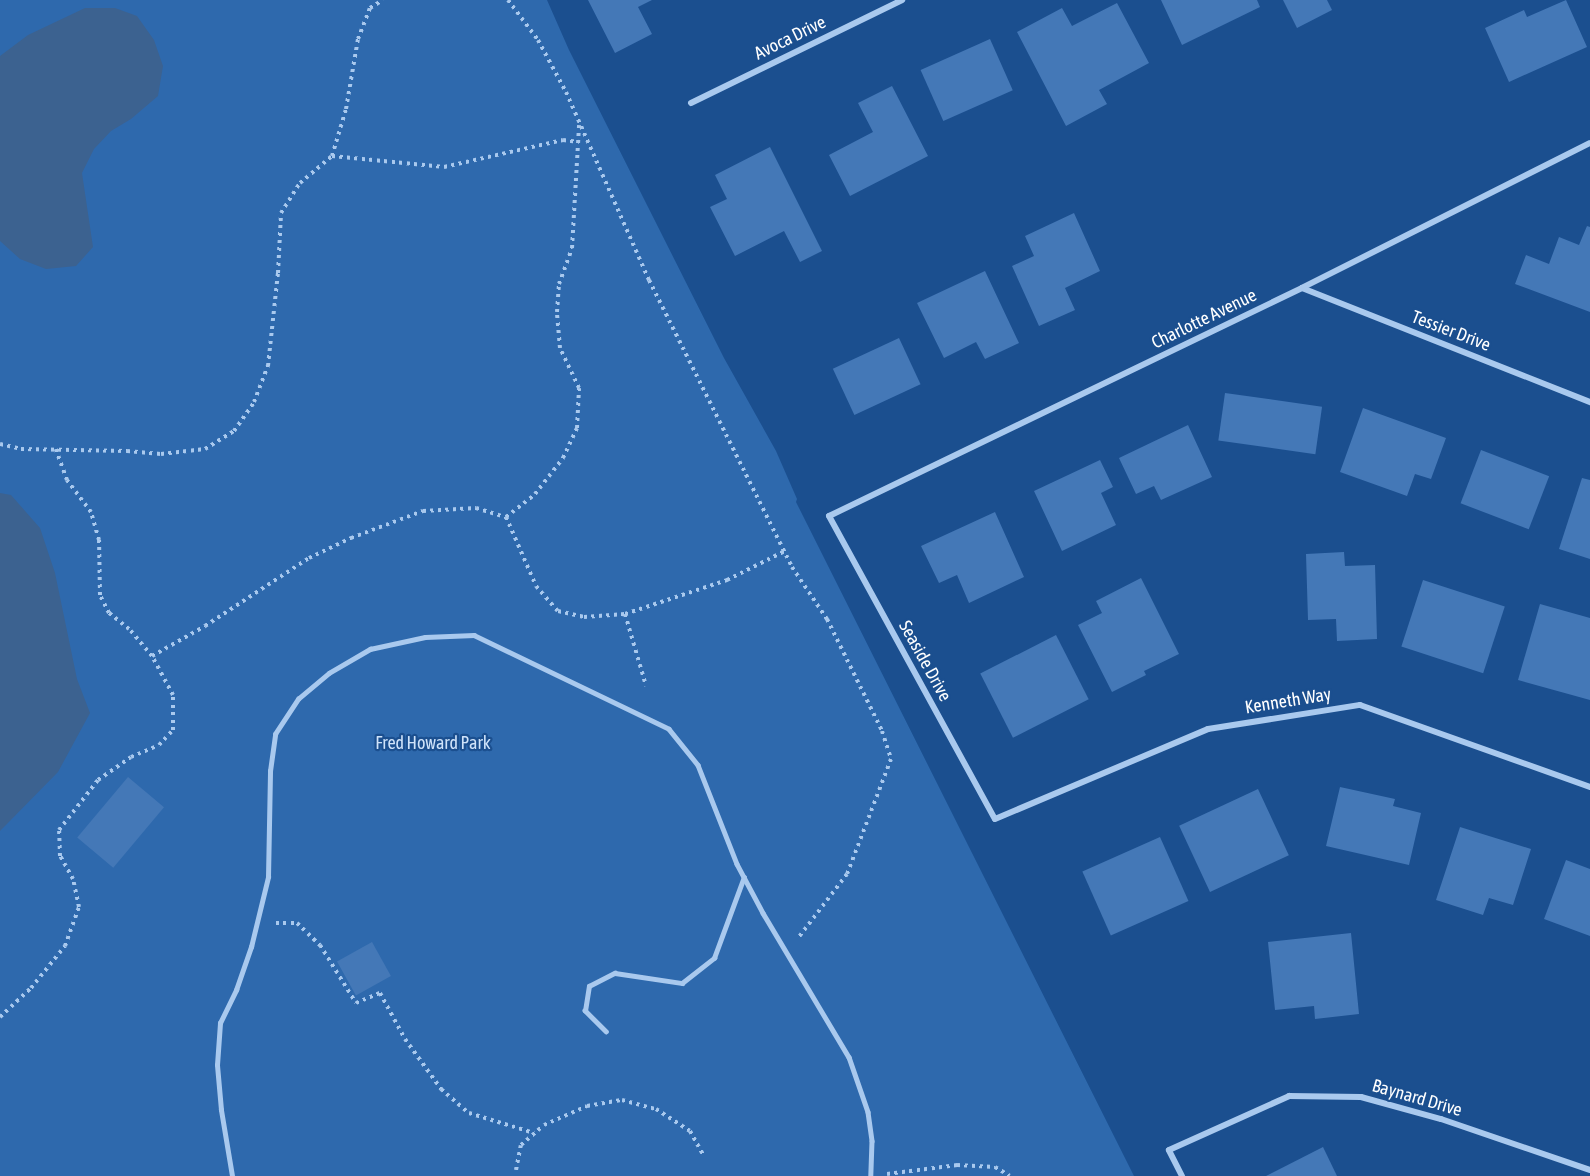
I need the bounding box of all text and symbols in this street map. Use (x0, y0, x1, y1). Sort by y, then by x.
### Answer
street label: Avoca Drive (751, 11, 829, 65)
street label: Charlotte Avenue (1148, 284, 1260, 354)
street label: Tessier Drive (1409, 306, 1493, 356)
street label: Seaside Drive (894, 617, 956, 705)
street label: Kenneth Way (1243, 684, 1333, 718)
park label: Fred Howard Park (375, 732, 491, 754)
street label: Baynard Drive (1369, 1075, 1465, 1121)

